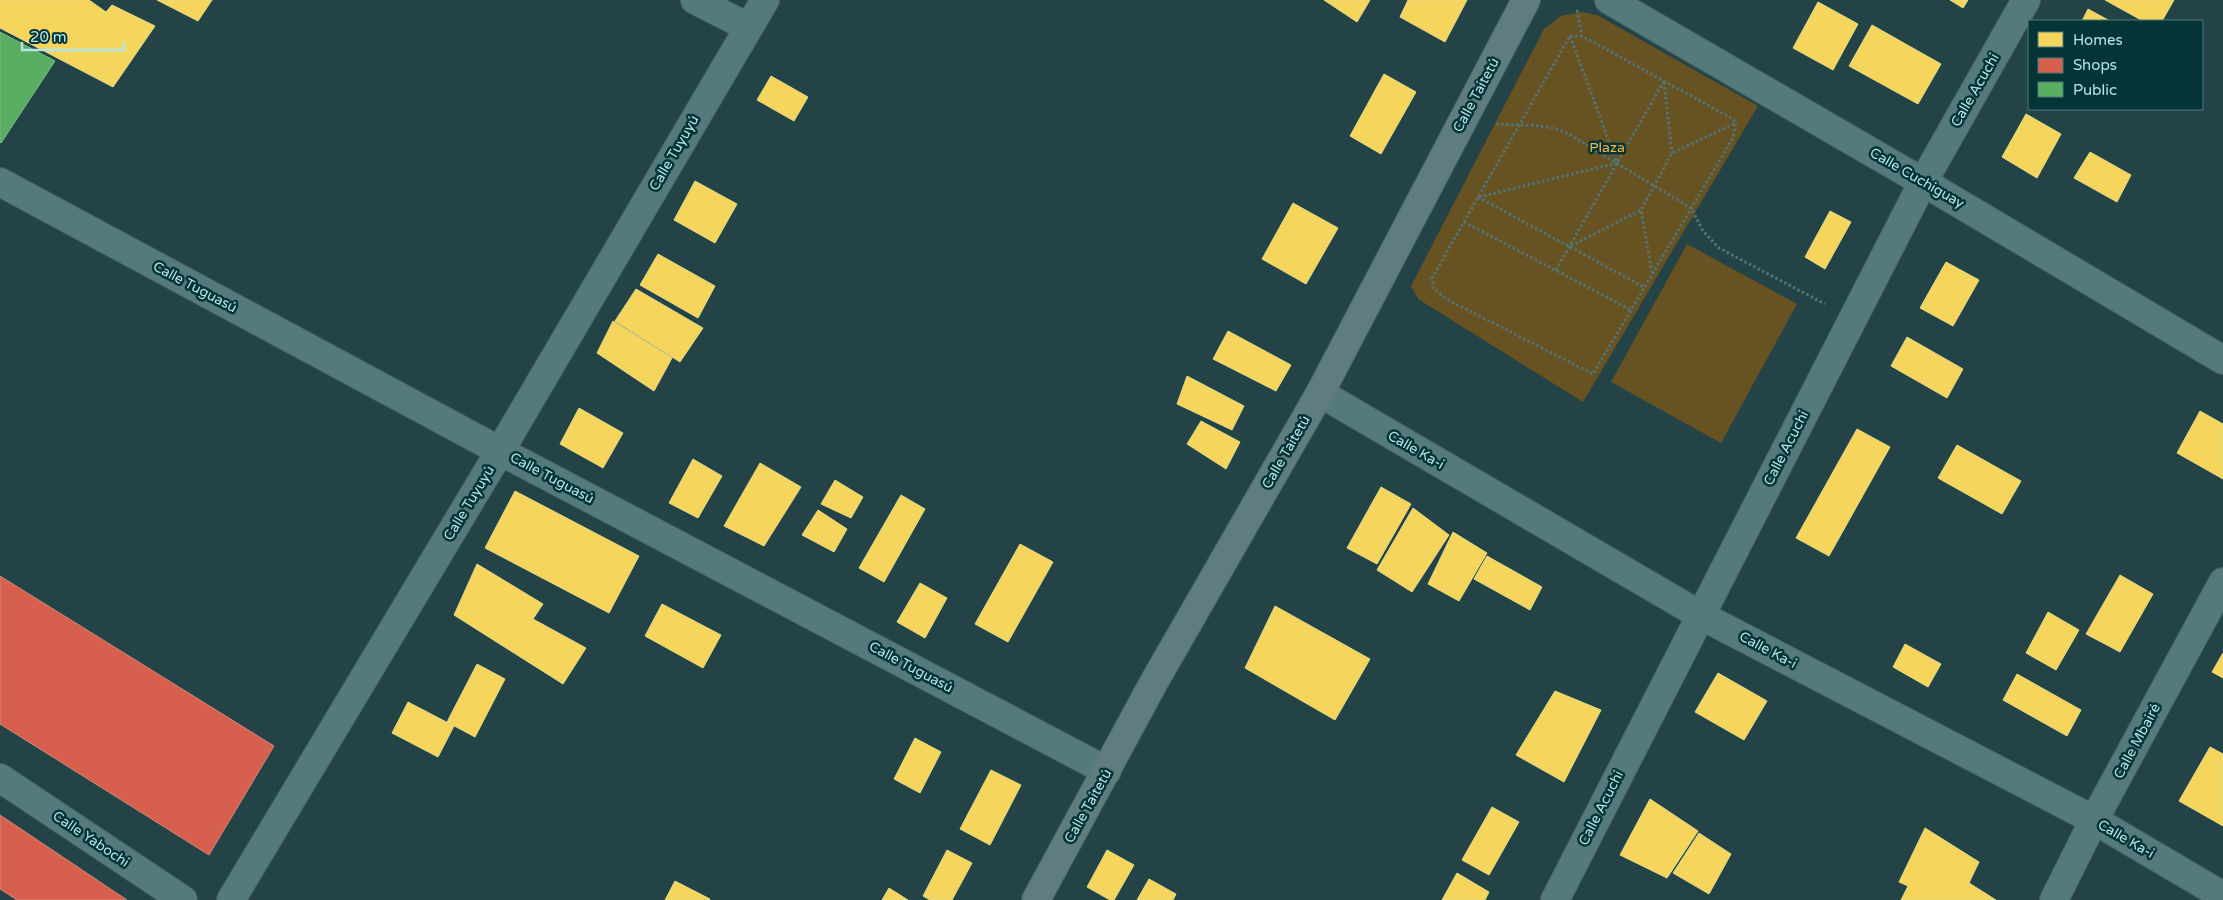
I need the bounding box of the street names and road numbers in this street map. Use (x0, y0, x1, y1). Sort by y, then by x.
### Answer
street label: Calle Acuchi (1947, 50, 2003, 130)
street label: Calle Taitetú (1449, 55, 1503, 135)
street label: Calle Tuyuyú (646, 112, 702, 194)
street label: Calle Cuchiguay (1867, 144, 1968, 212)
street label: Calle Tuguasú (150, 258, 240, 316)
street label: Calle Acuchi (1760, 408, 1812, 488)
street label: Calle Taitetú (1258, 412, 1314, 492)
street label: Calle Ka-i (1385, 427, 1447, 473)
street label: Calle Tuguasú (507, 449, 597, 507)
street label: Calle Tuyuyú (440, 462, 498, 544)
street label: Calle Ka-i (1736, 628, 1800, 672)
street label: Calle Tuguasú (866, 638, 956, 696)
street label: Calle Mbairé (2110, 700, 2164, 782)
street label: Calle Taitetú (1061, 766, 1115, 846)
street label: Calle Acuchi (1575, 768, 1627, 848)
street label: Calle Yabochi (50, 807, 132, 871)
street label: Calle Ka-i (2095, 816, 2157, 862)

